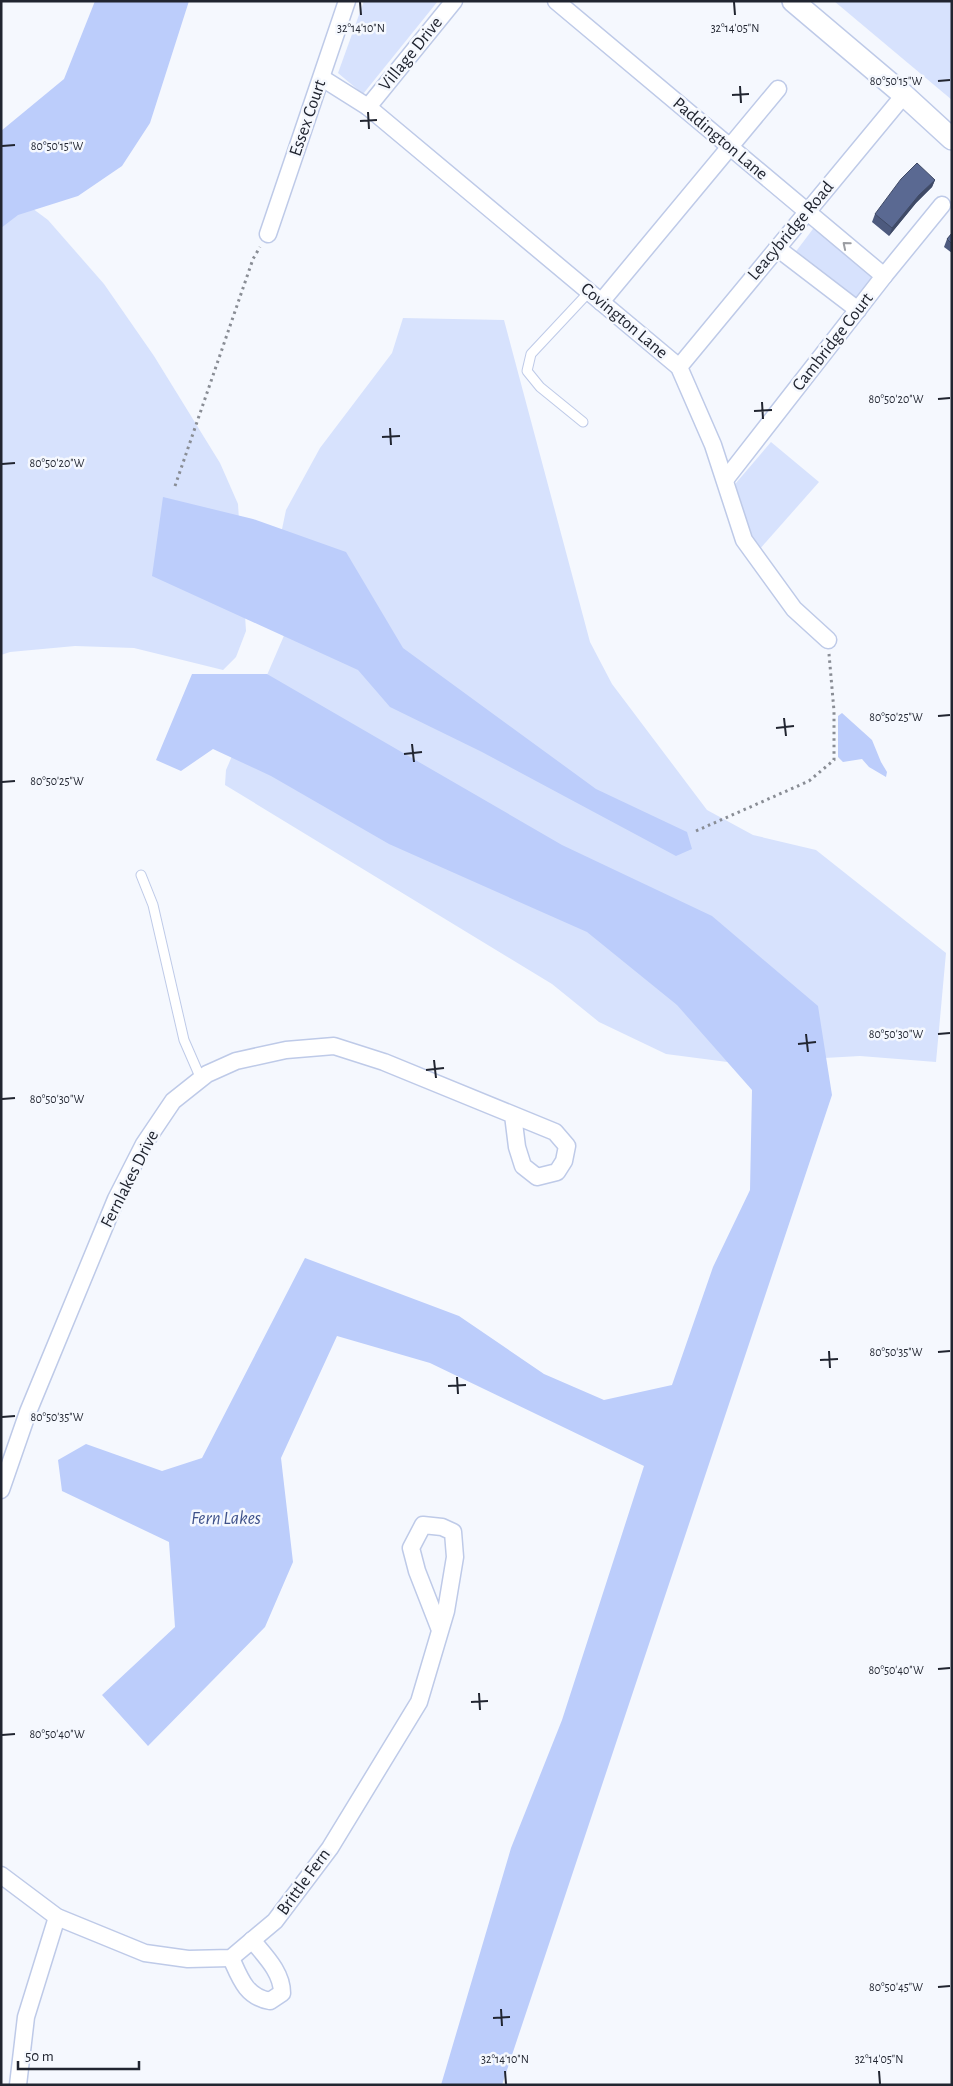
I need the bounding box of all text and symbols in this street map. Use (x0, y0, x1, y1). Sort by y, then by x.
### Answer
street label: Village Drive (376, 14, 446, 94)
text: 32°14'10"N (337, 22, 385, 34)
text: 32°14'05"N (711, 22, 759, 34)
text: 80°50'15"W (870, 75, 922, 87)
street label: Essex Court (287, 77, 330, 159)
street label: Paddington Lane (669, 94, 771, 184)
text: 80°50'15"W (31, 140, 83, 152)
street label: Leacybridge Road (745, 178, 837, 284)
one-way arrow (843, 242, 852, 251)
street label: Covington Lane (577, 280, 671, 362)
street label: Cambridge Court (789, 289, 877, 394)
text: 80°50'20"W (869, 393, 924, 405)
text: 80°50'20"W (30, 457, 85, 469)
text: 80°50'25"W (869, 711, 923, 723)
text: 80°50'25"W (30, 775, 84, 787)
text: 80°50'30"W (869, 1028, 923, 1040)
text: 80°50'30"W (30, 1093, 84, 1105)
street label: Fernlakes Drive (98, 1127, 162, 1231)
text: 80°50'35"W (869, 1346, 923, 1358)
text: 80°50'35"W (30, 1411, 84, 1423)
water label: Fern Lakes (191, 1509, 261, 1528)
text: 80°50'40"W (868, 1664, 924, 1676)
text: 80°50'40"W (29, 1728, 85, 1740)
street label: Brittle Fern (274, 1845, 334, 1919)
text: 80°50'45"W (869, 1981, 923, 1993)
scale bar (18, 2038, 139, 2070)
text: 50 m (25, 2049, 54, 2064)
text: 32°14'10"N (481, 2053, 529, 2065)
text: 32°14'05"N (855, 2053, 903, 2065)

